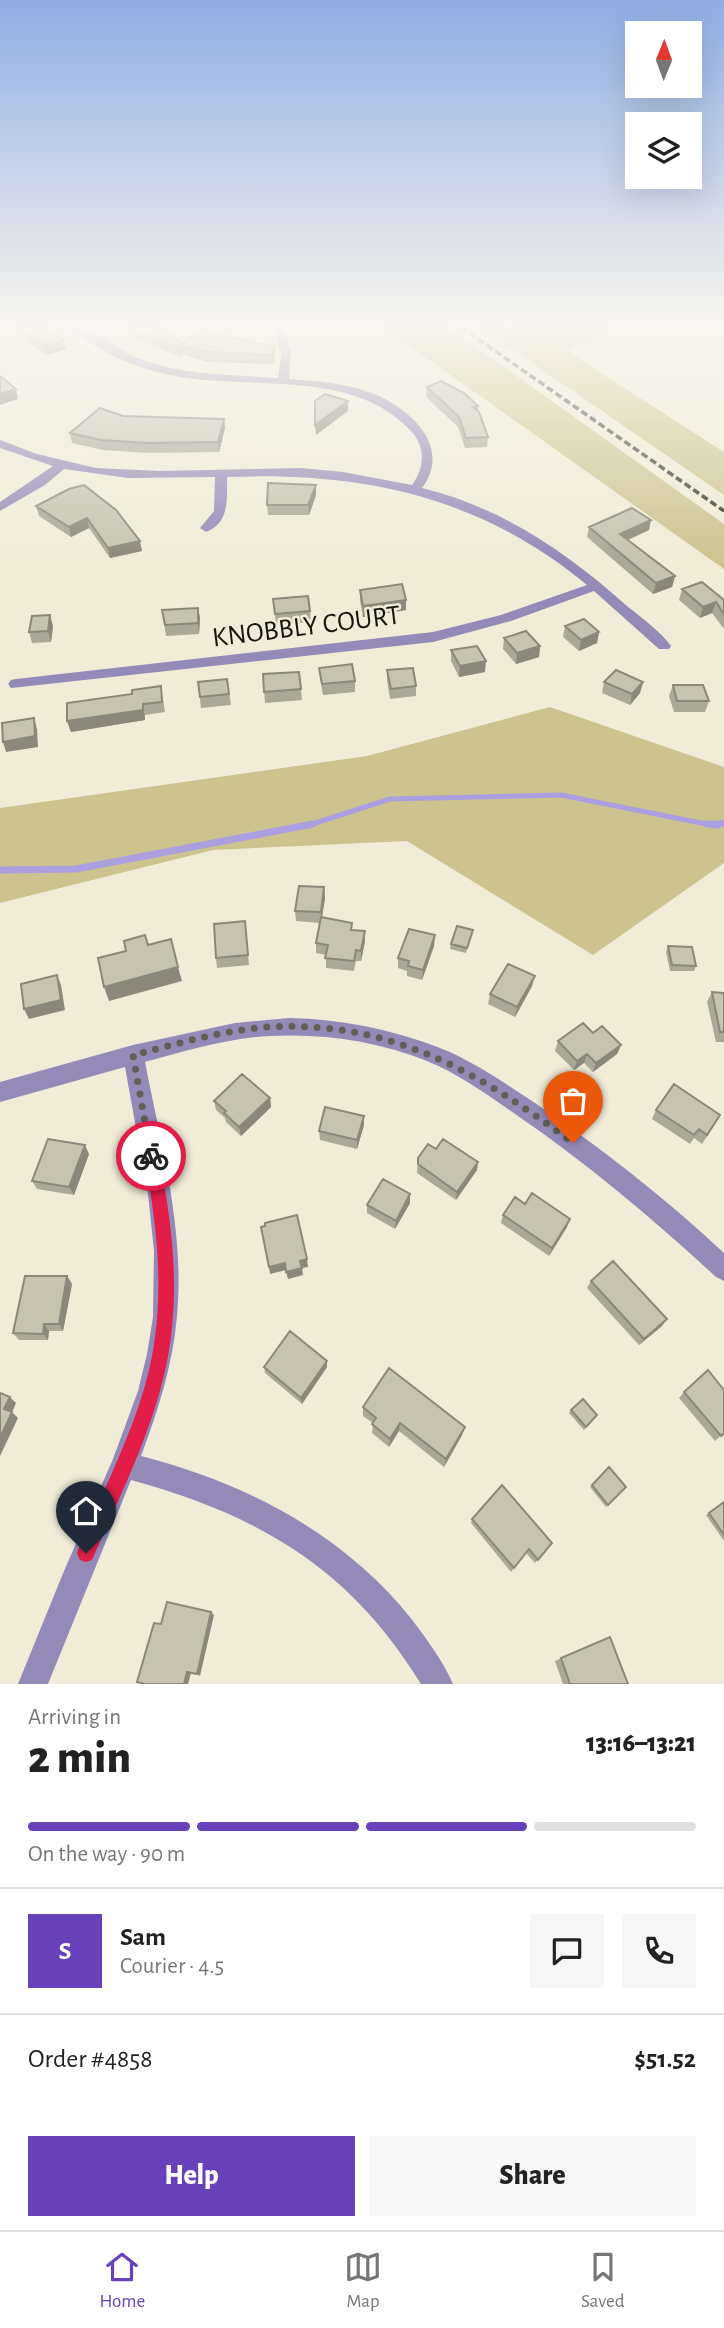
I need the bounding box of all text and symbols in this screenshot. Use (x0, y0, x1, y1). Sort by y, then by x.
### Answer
north arrow (625, 21, 702, 98)
map controls (625, 21, 702, 189)
button: layers (625, 112, 702, 189)
street label: KNOBBLY COURT (211, 602, 402, 652)
pin (543, 1071, 603, 1143)
icon: bag (554, 1082, 592, 1120)
courier (116, 1121, 186, 1191)
icon: bike (132, 1137, 170, 1175)
pin (56, 1481, 116, 1553)
icon: home (67, 1492, 105, 1530)
text: Arriving in (28, 1706, 121, 1729)
text: 13:16–13:21 (586, 1730, 696, 1756)
text: 2 min (28, 1735, 131, 1781)
text: On the way · 90 m (28, 1843, 185, 1866)
button: chat (530, 1914, 604, 1988)
button: phone (622, 1914, 696, 1988)
text: Sam (120, 1924, 166, 1950)
text: S (59, 1938, 71, 1964)
text: Courier · 4.5 (120, 1955, 224, 1978)
text: Order #4858 (28, 2046, 152, 2072)
text: $51.52 (634, 2046, 696, 2072)
button: Help (28, 2136, 355, 2216)
button: Share (369, 2136, 696, 2216)
tab: Home (99, 2248, 145, 2313)
tab: Map (344, 2248, 382, 2313)
tab: Saved (581, 2248, 625, 2313)

